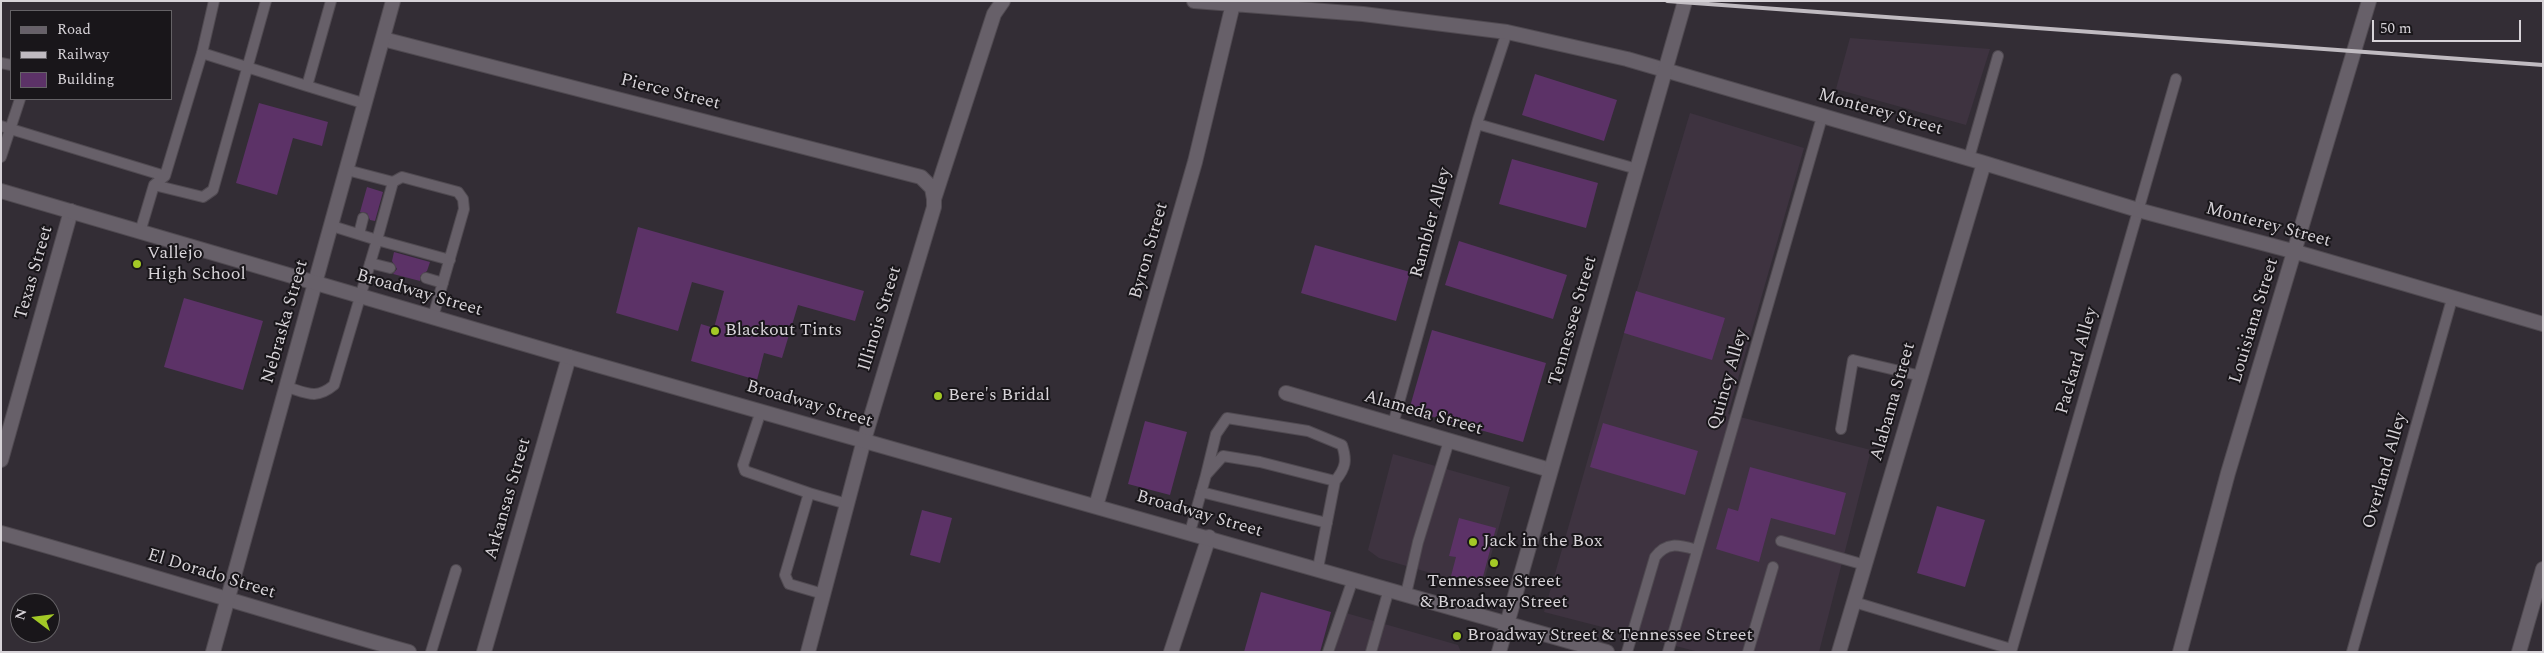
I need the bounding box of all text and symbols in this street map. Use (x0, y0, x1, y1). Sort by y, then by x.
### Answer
legend (10, 10, 172, 100)
scale bar (2374, 10, 2523, 42)
text: 50 m (2380, 17, 2412, 40)
text: Road (57, 18, 91, 41)
text: Railway (57, 43, 109, 66)
text: Building (57, 68, 114, 91)
street label: Pierce Street (618, 70, 722, 116)
street label: Monterey Street (1815, 85, 1945, 141)
street label: Rambler Alley (1407, 166, 1457, 280)
street label: Monterey Street (2203, 199, 2333, 253)
street label: Byron Street (1126, 200, 1174, 302)
street label: Texas Street (11, 223, 59, 323)
place label: Vallejo High School (147, 243, 246, 286)
street label: Tennessee Street (1545, 254, 1603, 388)
street label: Louisiana Street (2226, 256, 2284, 386)
marker: Vallejo High School (131, 258, 143, 270)
street label: Nebraska Street (258, 258, 314, 386)
street label: Illinois Street (855, 264, 907, 374)
street label: Broadway Street (353, 266, 485, 322)
street label: Packard Alley (2052, 305, 2104, 417)
place label: Blackout Tints (725, 320, 842, 342)
marker: Blackout Tints (709, 325, 721, 337)
street label: Quincy Alley (1704, 327, 1754, 433)
street label: Alabama Street (1867, 340, 1921, 464)
street label: Broadway Street (743, 377, 875, 433)
place label: Bere's Bridal (948, 385, 1050, 407)
street label: Alameda Street (1361, 387, 1485, 441)
marker: Bere's Bridal (932, 390, 944, 402)
street label: Overland Alley (2359, 410, 2413, 532)
street label: Arkansas Street (481, 436, 537, 562)
street label: Broadway Street (1133, 487, 1265, 543)
place label: Jack in the Box (1483, 531, 1603, 553)
marker: Jack in the Box (1467, 536, 1479, 548)
street label: El Dorado Street (144, 545, 278, 605)
marker: Tennessee Street & Broadway Street (1488, 557, 1500, 569)
place label: Tennessee Street & Broadway Street (1420, 571, 1568, 614)
north arrow (10, 593, 60, 643)
text: N (9, 606, 33, 622)
place label: Broadway Street & Tennessee Street (1467, 625, 1753, 647)
marker: Broadway Street & Tennessee Street (1451, 630, 1463, 642)

